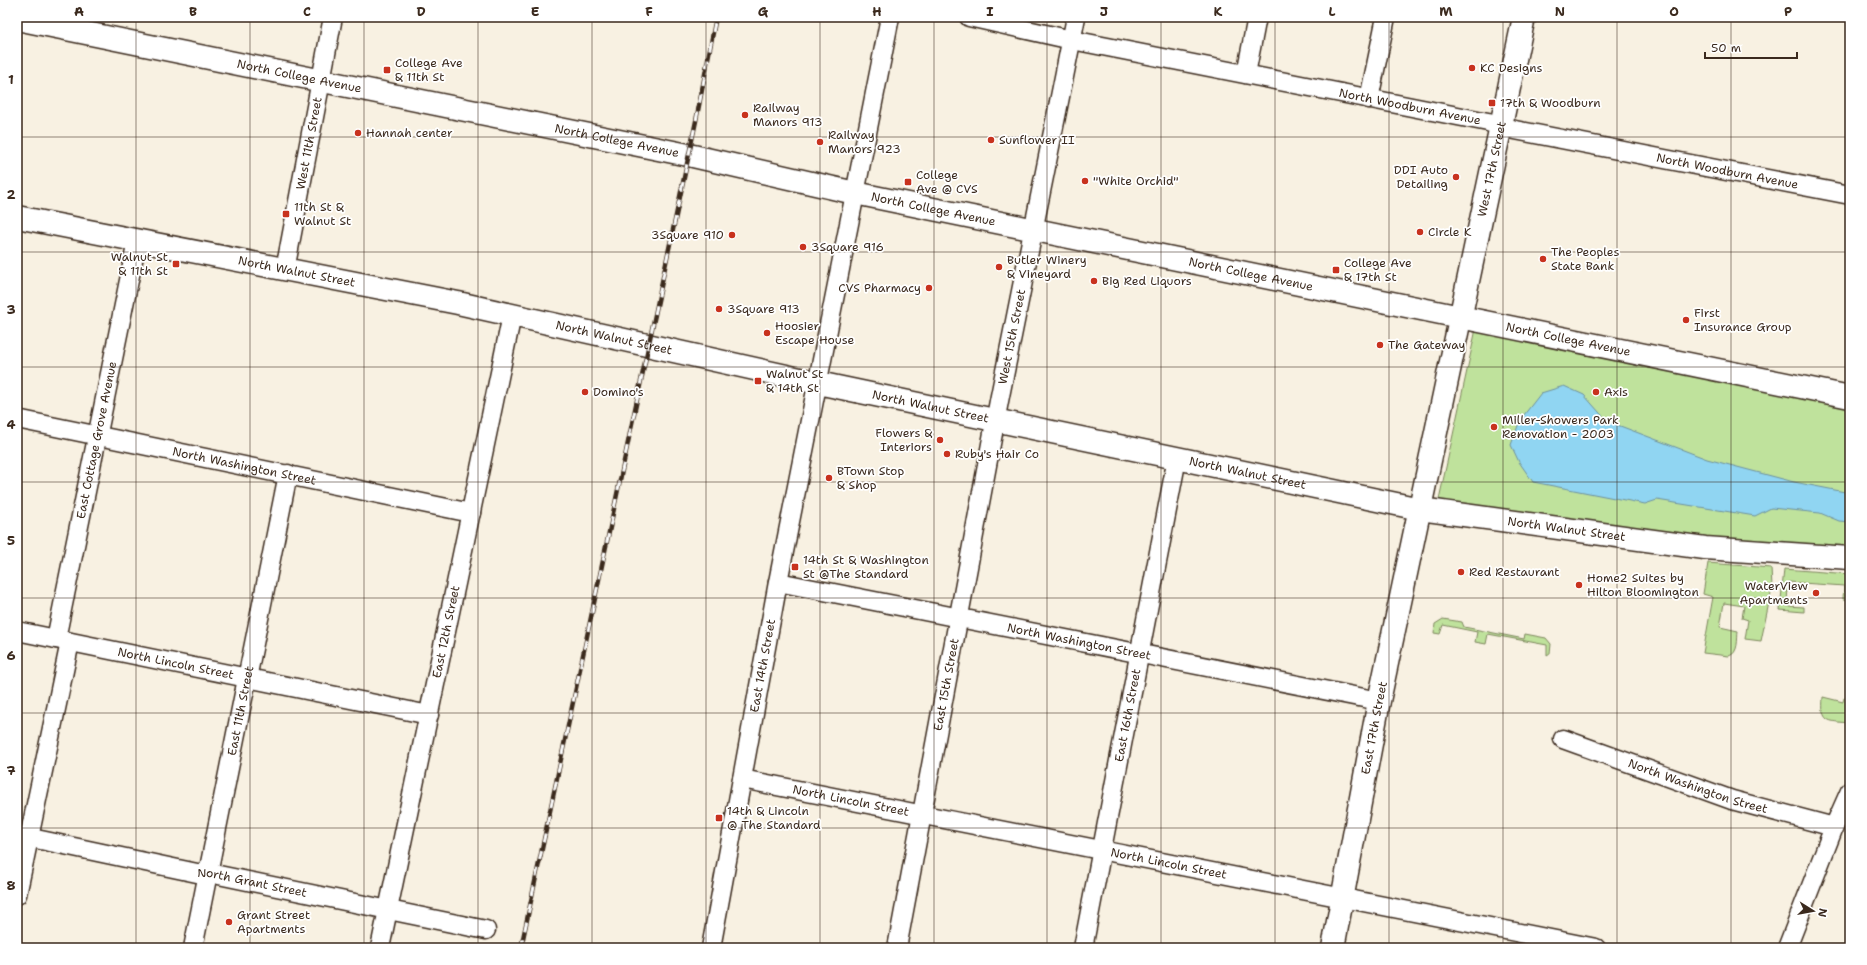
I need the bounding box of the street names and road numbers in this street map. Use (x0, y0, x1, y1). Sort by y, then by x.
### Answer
street label: North College Avenue (236, 56, 363, 97)
street label: North Woodburn Avenue (1338, 85, 1483, 128)
street label: West 11th Street (292, 96, 326, 191)
street label: North College Avenue (553, 120, 681, 161)
street label: West 17th Street (1474, 120, 1510, 218)
street label: North Woodburn Avenue (1655, 150, 1800, 193)
street label: North College Avenue (870, 189, 997, 230)
street label: North Walnut Street (237, 252, 357, 291)
street label: North College Avenue (1187, 254, 1315, 295)
street label: West 15th Street (995, 288, 1029, 386)
street label: North Walnut Street (554, 317, 674, 358)
street label: North College Avenue (1505, 319, 1632, 360)
street label: East Cottage Grove Avenue (73, 360, 120, 520)
street label: North Walnut Street (871, 387, 990, 427)
street label: North Washington Street (171, 443, 317, 489)
street label: North Walnut Street (1188, 453, 1307, 493)
street label: North Walnut Street (1506, 513, 1627, 545)
street label: East 12th Street (428, 584, 463, 680)
street label: East 14th Street (746, 618, 779, 714)
street label: North Washington Street (1006, 620, 1153, 664)
street label: East 15th Street (930, 637, 963, 732)
street label: North Lincoln Street (116, 644, 235, 683)
street label: East 11th Street (224, 664, 257, 757)
street label: East 16th Street (1111, 667, 1144, 763)
street label: East 17th Street (1358, 680, 1391, 776)
street label: North Washington Street (1626, 755, 1769, 817)
street label: North Lincoln Street (791, 781, 910, 820)
street label: North Lincoln Street (1109, 844, 1228, 883)
street label: North Grant Street (197, 865, 308, 901)

